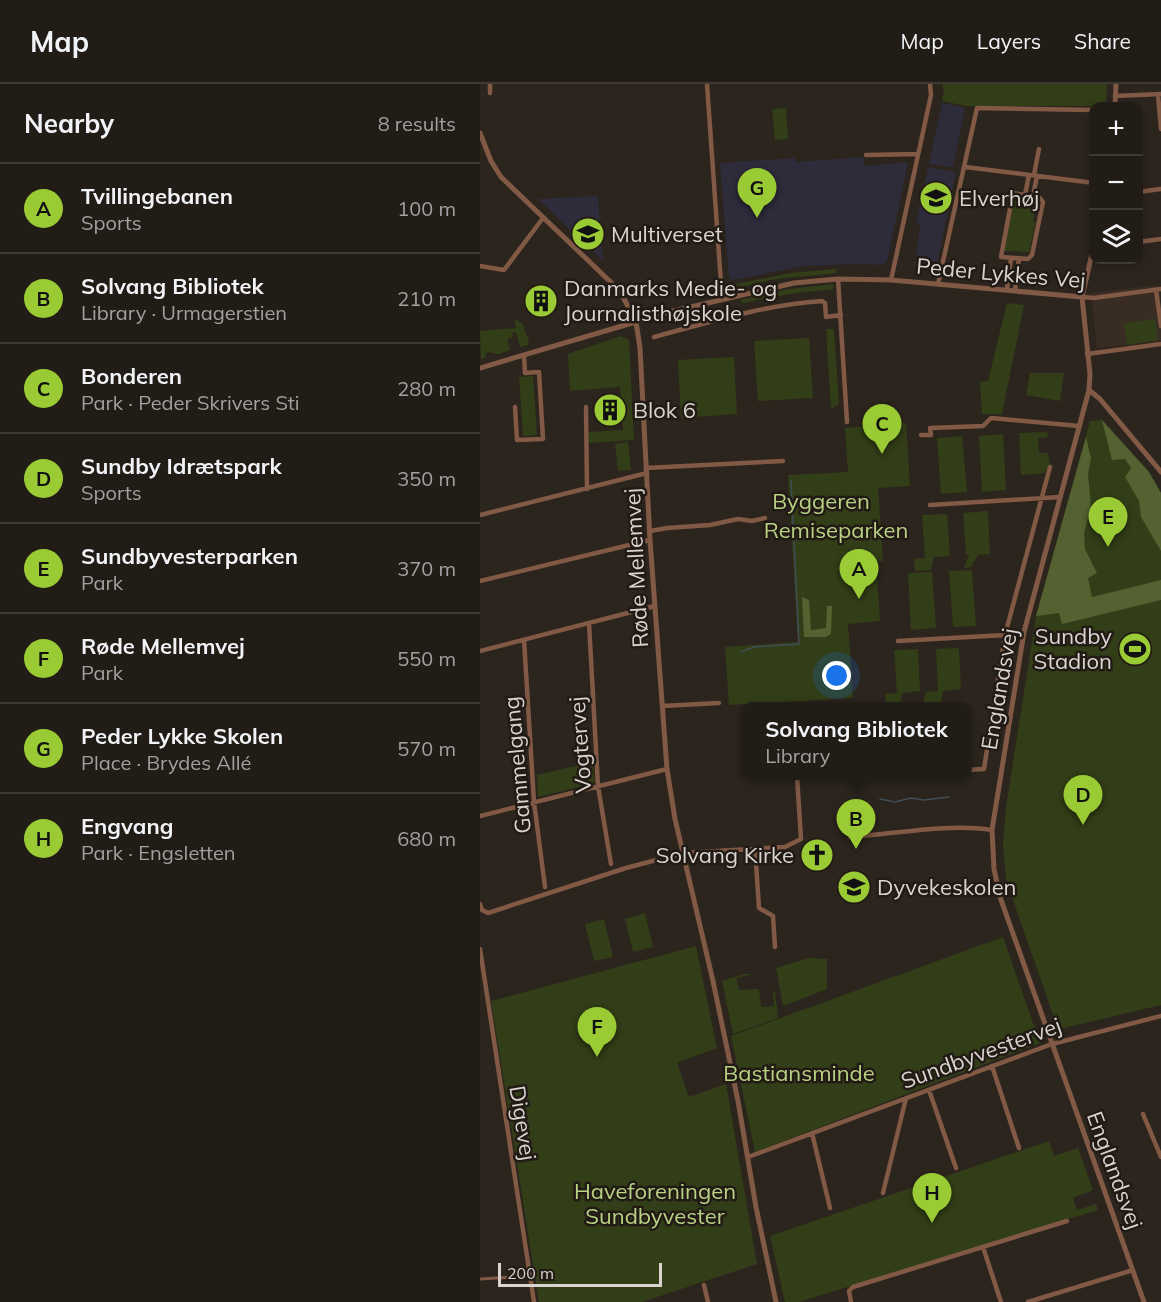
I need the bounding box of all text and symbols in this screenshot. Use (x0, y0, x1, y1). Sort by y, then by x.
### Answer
text: Map (30, 24, 89, 59)
text: Map (901, 28, 944, 54)
text: Layers (977, 28, 1041, 54)
text: Share (1074, 28, 1131, 54)
map controls (1089, 102, 1143, 264)
button: + (1089, 102, 1143, 156)
text: Nearby (24, 107, 114, 140)
text: 8 results (378, 111, 456, 136)
button: − (1089, 156, 1143, 210)
pin: G (738, 168, 776, 218)
school or university icon: Elverhøj (918, 180, 954, 216)
text: Tvillingebanen (81, 182, 233, 210)
place label: Elverhøj (959, 184, 1039, 212)
text: A (36, 196, 51, 221)
text: 100 m (397, 196, 456, 221)
text: Sports (81, 210, 142, 235)
button: layers (1089, 210, 1143, 264)
school or university icon: Multiverset (570, 216, 606, 252)
place label: Multiverset (611, 220, 723, 248)
street label: Peder Lykkes Vej (915, 252, 1087, 294)
text: Solvang Bibliotek (81, 272, 264, 300)
place label: Danmarks Medie- og Journalisthøjskole (564, 274, 777, 327)
building icon: Danmarks Medie- og Journalisthøjskole (523, 283, 559, 319)
text: B (37, 286, 50, 311)
text: 210 m (397, 286, 456, 311)
text: Library · Urmagerstien (81, 300, 287, 325)
text: Bonderen (81, 362, 182, 390)
text: C (37, 376, 50, 401)
text: 280 m (397, 376, 456, 401)
text: Park · Peder Skrivers Sti (81, 390, 300, 415)
building icon: Blok 6 (592, 392, 628, 428)
place label: Blok 6 (633, 396, 696, 424)
pin: C (862, 404, 902, 454)
text: Sundby Idrætspark (81, 452, 282, 480)
text: D (36, 466, 51, 491)
text: 350 m (397, 466, 456, 491)
text: Sports (81, 480, 142, 505)
park label: Byggeren (772, 487, 870, 515)
street label: Røde Mellemvej (618, 488, 654, 648)
pin: E (1088, 498, 1128, 547)
park label: Remiseparken (764, 516, 908, 544)
text: Sundbyvesterparken (81, 542, 298, 570)
pin: A (840, 550, 878, 599)
text: E (38, 556, 49, 581)
text: 370 m (397, 556, 456, 581)
text: Park (81, 570, 123, 595)
place label: Sundby Stadion (1034, 622, 1112, 675)
street label: Englandsvej (975, 626, 1023, 752)
sports icon: Sundby Stadion (1117, 631, 1153, 667)
text: Røde Mellemvej (81, 632, 245, 660)
text: F (38, 646, 49, 671)
text: 550 m (397, 646, 456, 671)
text: Park (81, 660, 123, 685)
your location (822, 661, 851, 690)
street label: Gammelgang (497, 695, 537, 835)
street label: Vogtervej (563, 696, 597, 794)
popup (741, 702, 972, 780)
text: Solvang Bibliotek (765, 715, 948, 743)
text: Peder Lykke Skolen (81, 722, 283, 750)
text: G (36, 736, 51, 761)
text: 570 m (397, 736, 456, 761)
text: Library (765, 743, 830, 768)
text: Place · Brydes Allé (81, 750, 251, 775)
pin: D (1064, 776, 1102, 825)
pin: B (836, 800, 875, 849)
text: Engvang (81, 812, 173, 840)
text: H (36, 826, 51, 851)
text: 680 m (397, 826, 456, 851)
church icon: Solvang Kirke (799, 837, 835, 873)
text: Park · Engsletten (81, 840, 236, 865)
place label: Solvang Kirke (656, 841, 794, 869)
school or university icon: Dyvekeskolen (836, 869, 872, 905)
place label: Dyvekeskolen (877, 873, 1017, 901)
pin: F (578, 1008, 616, 1057)
street label: Sundbyvestervej (897, 1011, 1065, 1095)
park label: Bastiansminde (723, 1059, 875, 1087)
street label: Digevej (503, 1084, 543, 1162)
street label: Englandsvej (1081, 1107, 1149, 1233)
pin: H (912, 1174, 952, 1223)
park label: Haveforeningen Sundbyvester (574, 1177, 736, 1230)
scale bar (498, 1260, 662, 1288)
text: 200 m (507, 1263, 554, 1283)

